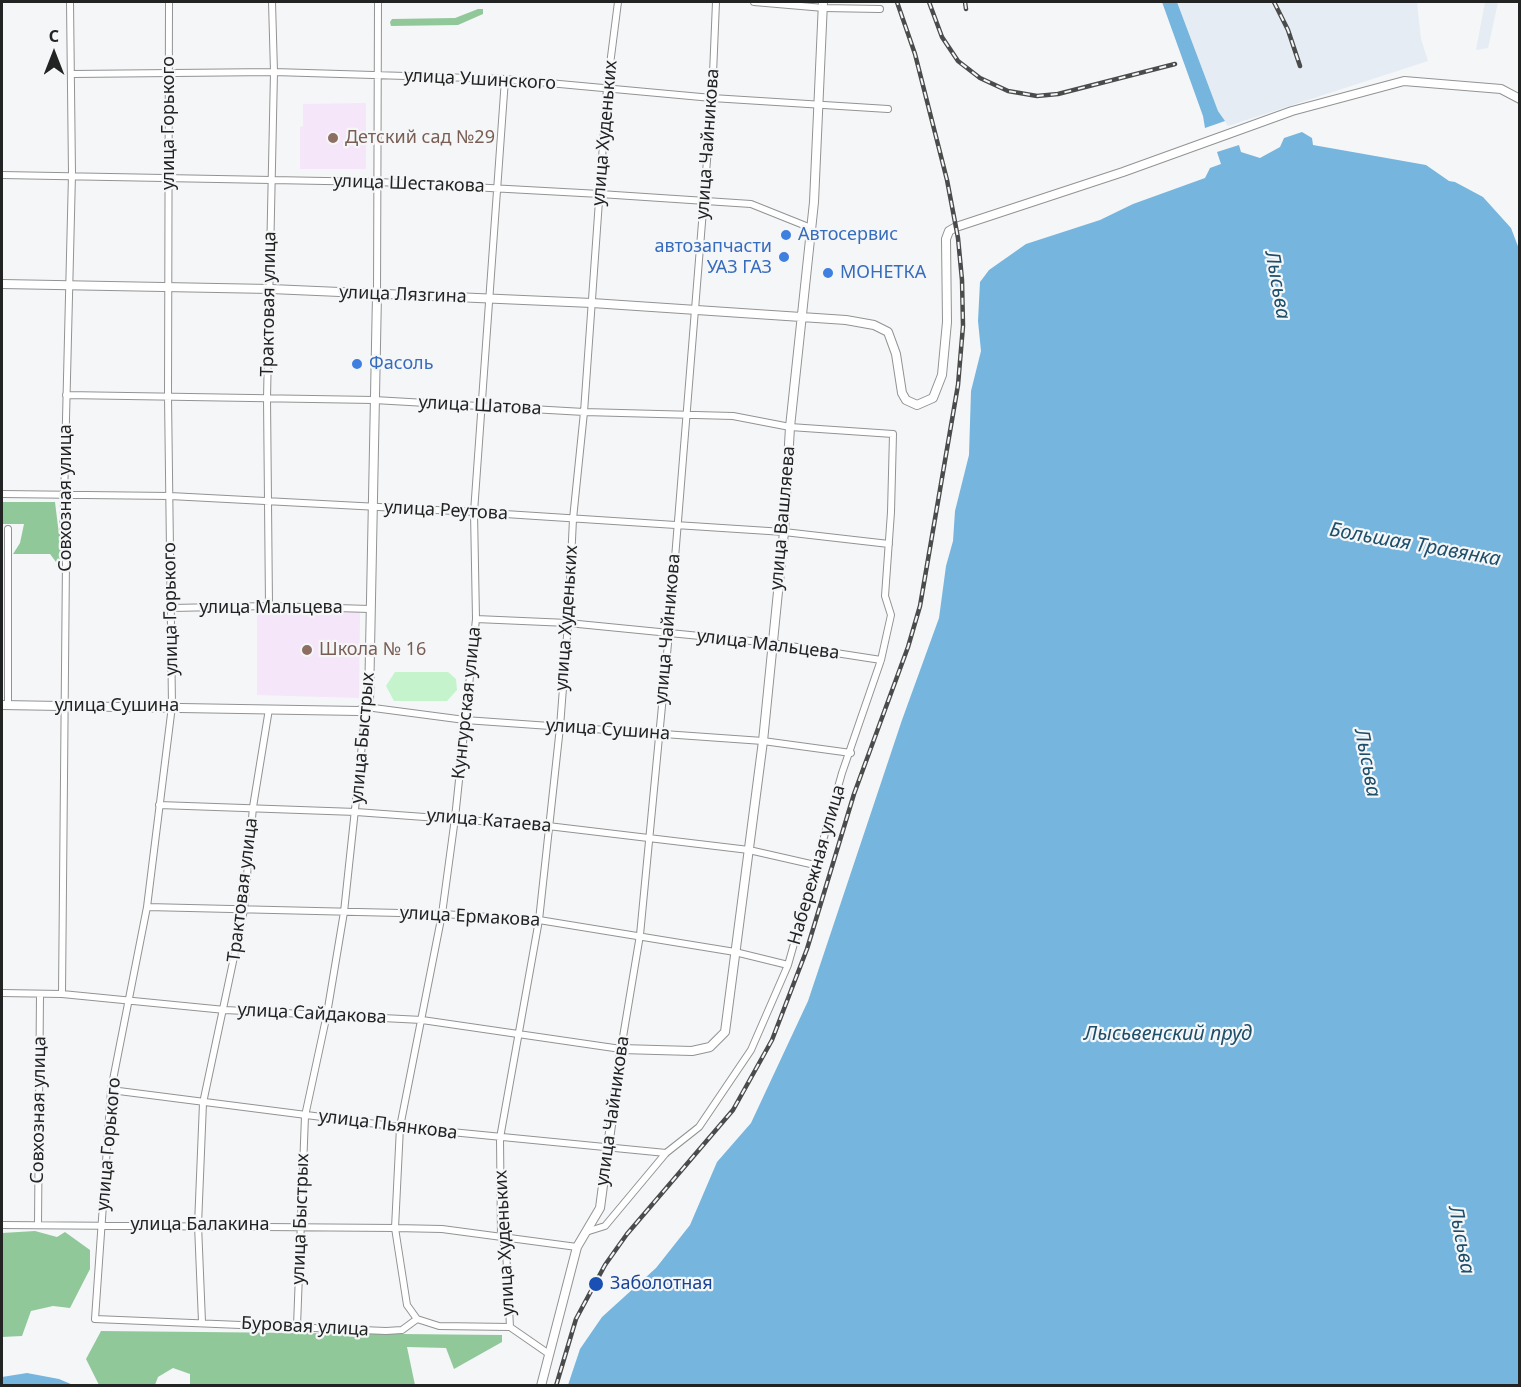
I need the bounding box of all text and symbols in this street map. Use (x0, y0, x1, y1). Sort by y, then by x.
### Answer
north arrow (24, 24, 84, 84)
text: С (49, 25, 59, 47)
street label: улица Горького (158, 56, 180, 190)
street label: улица Худеньких (588, 59, 622, 207)
street label: улица Ушинского (403, 65, 557, 95)
street label: улица Чайникова (692, 68, 724, 220)
place label: Детский сад №29 (345, 127, 495, 149)
marker: Детский сад №29 (326, 131, 340, 145)
street label: улица Шестакова (333, 171, 485, 197)
place label: Автосервис (798, 224, 898, 246)
marker: Автосервис (779, 228, 793, 242)
street label: Трактовая улица (257, 231, 281, 377)
place label: автозапчасти УАЗ ГАЗ (654, 236, 772, 278)
water label: Лысьва (1259, 249, 1295, 321)
marker: автозапчасти УАЗ ГАЗ (777, 250, 791, 264)
place label: МОНЕТКА (840, 262, 926, 284)
marker: МОНЕТКА (821, 266, 835, 280)
street label: улица Лязгина (339, 282, 467, 308)
place label: Фасоль (369, 353, 433, 375)
marker: Фасоль (350, 357, 364, 371)
street label: улица Шатова (418, 392, 542, 420)
street label: Совхозная улица (55, 424, 77, 572)
street label: улица Вашляева (766, 445, 800, 591)
street label: улица Реутова (384, 497, 508, 525)
water label: Большая Травянка (1328, 518, 1502, 572)
street label: улица Горького (159, 542, 183, 676)
street label: улица Худеньких (551, 544, 583, 692)
street label: улица Чайникова (651, 553, 685, 705)
street label: улица Мальцева (199, 597, 343, 619)
street label: Кунгурская улица (448, 626, 486, 780)
street label: улица Мальцева (695, 626, 841, 664)
place label: Школа № 16 (319, 639, 426, 661)
marker: Школа № 16 (300, 643, 314, 657)
street label: улица Быстрых (347, 672, 379, 804)
street label: улица Сушина (55, 695, 179, 717)
street label: улица Сушина (545, 715, 671, 745)
water label: Лысьва (1349, 727, 1385, 799)
street label: Набережная улица (784, 783, 850, 947)
street label: улица Катаева (426, 805, 552, 837)
street label: Трактовая улица (223, 817, 263, 963)
street label: улица Ермакова (399, 903, 541, 931)
street label: улица Сайдакова (237, 999, 387, 1029)
water label: Лысьвенский пруд (1084, 1022, 1252, 1046)
street label: улица Чайникова (592, 1035, 634, 1187)
street label: Совхозная улица (27, 1036, 51, 1184)
street label: улица Горького (92, 1076, 126, 1212)
street label: улица Пьянкова (317, 1106, 459, 1144)
street label: улица Быстрых (288, 1153, 314, 1285)
street label: улица Худеньких (490, 1170, 520, 1316)
water label: Лысьва (1443, 1204, 1479, 1276)
street label: улица Балакина (130, 1214, 270, 1236)
place label: Заболотная (610, 1273, 713, 1295)
marker: Заболотная (587, 1275, 605, 1293)
street label: Буровая улица (241, 1313, 369, 1341)

